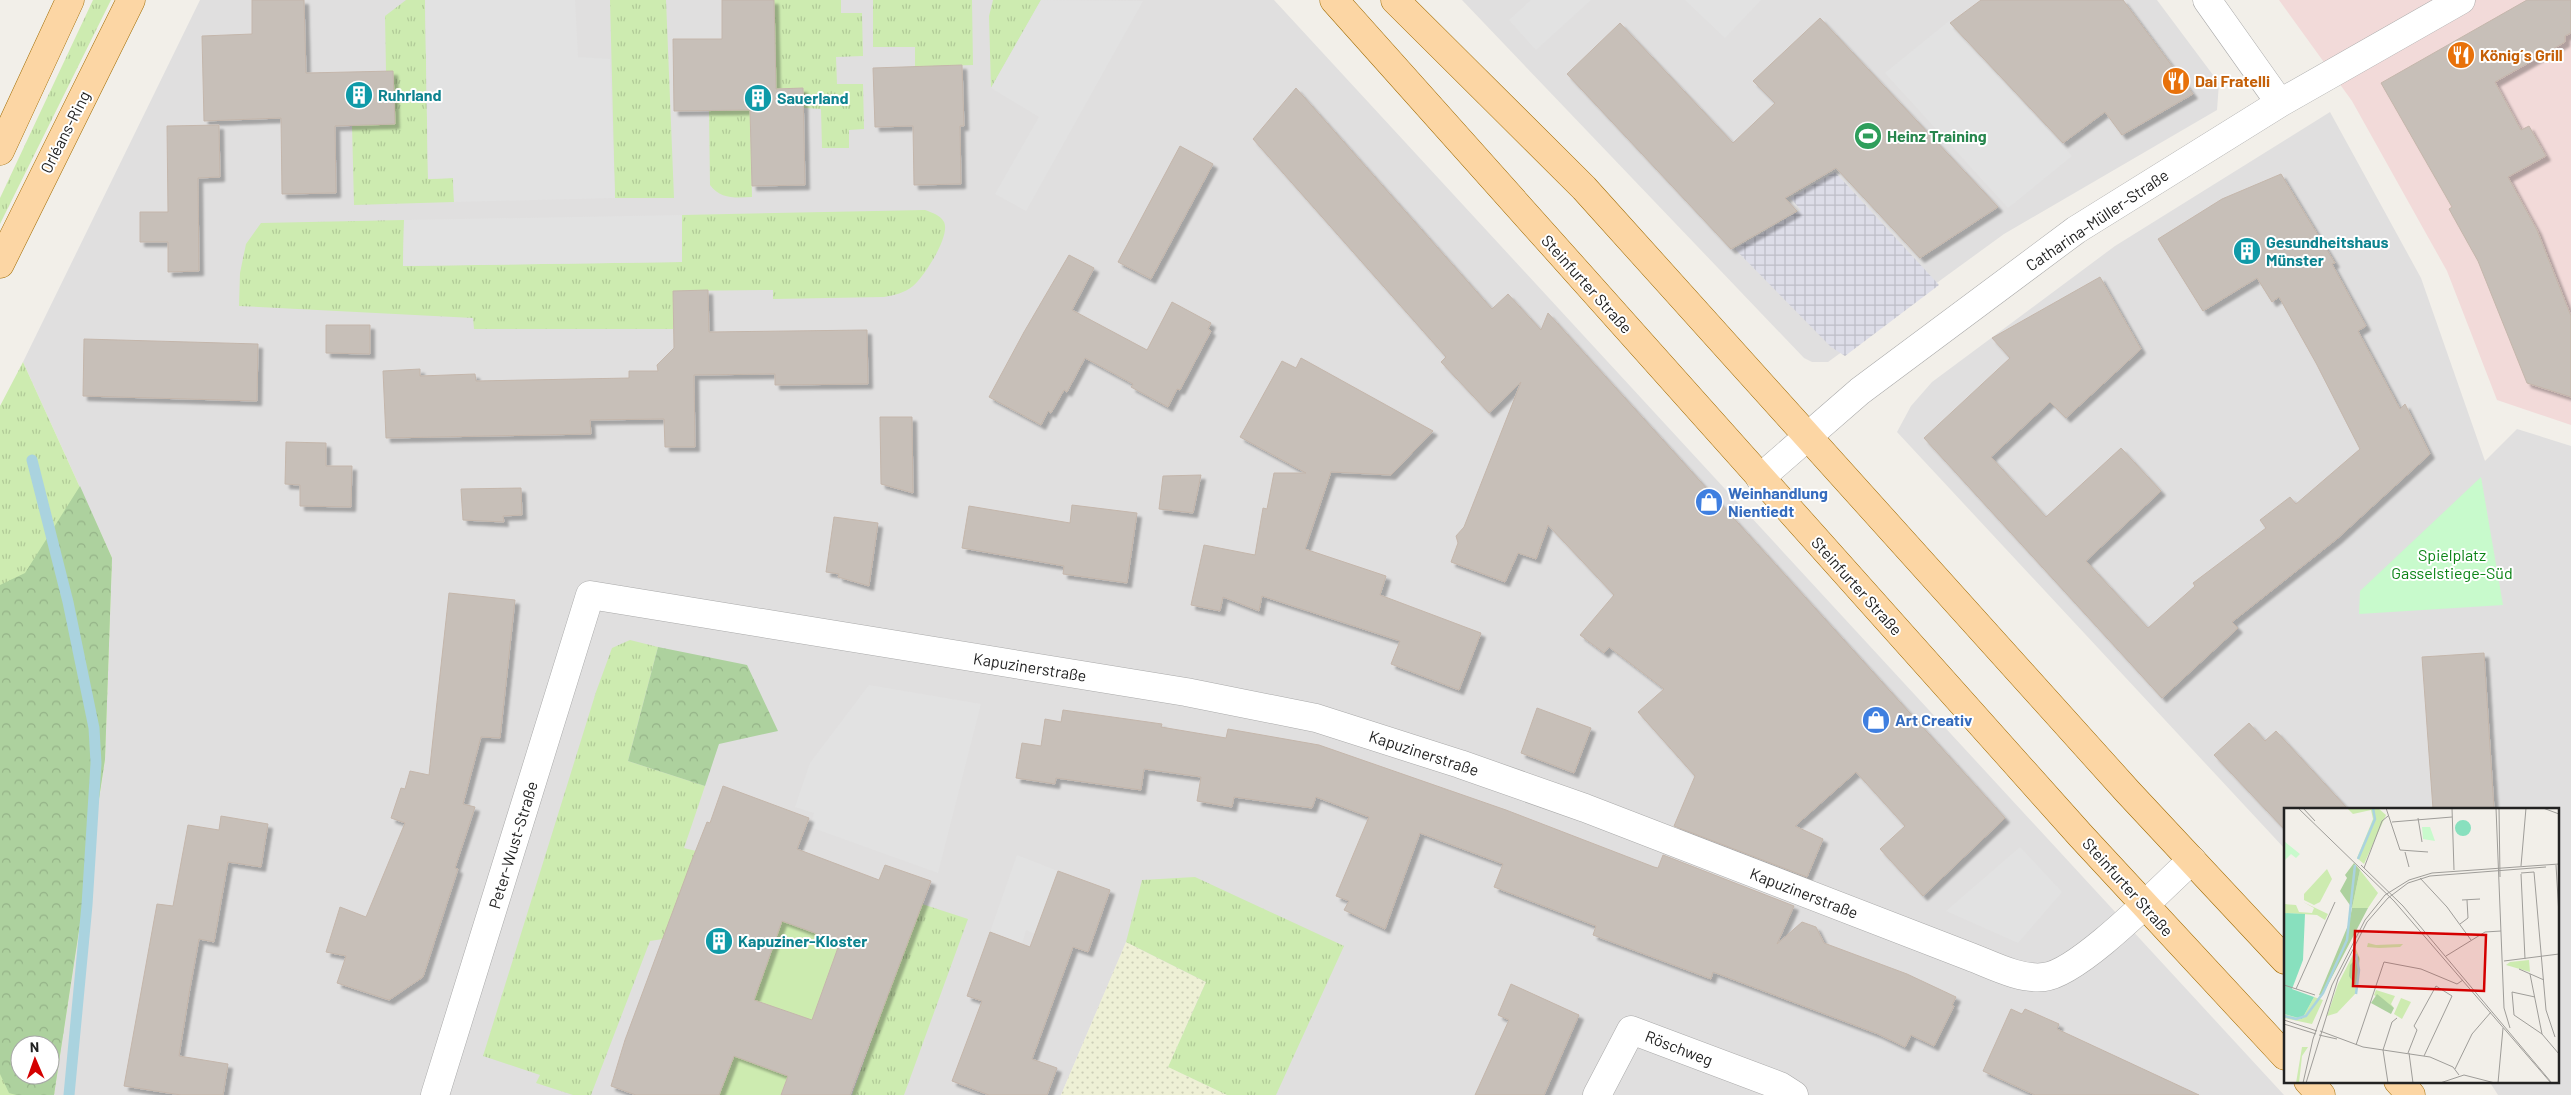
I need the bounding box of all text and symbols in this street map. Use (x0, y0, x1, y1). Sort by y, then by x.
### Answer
restaurant icon: König´s Grill (2446, 40, 2476, 70)
place label: König´s Grill (2480, 45, 2563, 64)
restaurant icon: Dai Fratelli (2161, 66, 2191, 96)
place label: Dai Fratelli (2195, 71, 2270, 90)
building icon: Ruhrland (344, 80, 374, 110)
building icon: Sauerland (743, 83, 773, 113)
place label: Ruhrland (378, 85, 442, 104)
street label: Orléans-Ring (36, 87, 93, 176)
place label: Sauerland (777, 88, 849, 107)
sports icon: Heinz Training (1853, 121, 1883, 151)
place label: Heinz Training (1887, 126, 1987, 145)
street label: Catharina-Müller-Straße (2022, 165, 2172, 274)
street label: Steinfurter Straße (1538, 230, 1637, 337)
place label: Gesundheitshaus Münster (2266, 232, 2389, 269)
building icon: Gesundheitshaus Münster (2232, 236, 2262, 266)
place label: Weinhandlung Nientiedt (1728, 483, 1828, 520)
shop icon: Weinhandlung Nientiedt (1694, 487, 1724, 517)
street label: Steinfurter Straße (1808, 532, 1907, 639)
park label: Spielplatz Gasselstiege-Süd (2391, 545, 2513, 582)
street label: Kapuzinerstraße (972, 648, 1088, 685)
shop icon: Art Creativ (1861, 705, 1891, 735)
place label: Art Creativ (1895, 710, 1972, 729)
street label: Kapuzinerstraße (1367, 726, 1481, 779)
street label: Peter-Wust-Straße (484, 779, 541, 911)
inset map (2284, 808, 2558, 1082)
street label: Steinfurter Straße (2079, 833, 2178, 940)
street label: Kapuzinerstraße (1747, 863, 1861, 922)
building icon: Kapuziner-Kloster (704, 926, 734, 956)
place label: Kapuziner-Kloster (738, 931, 867, 950)
street label: Röschweg (1643, 1026, 1716, 1069)
north arrow (10, 1035, 60, 1085)
text: N (30, 1038, 39, 1055)

